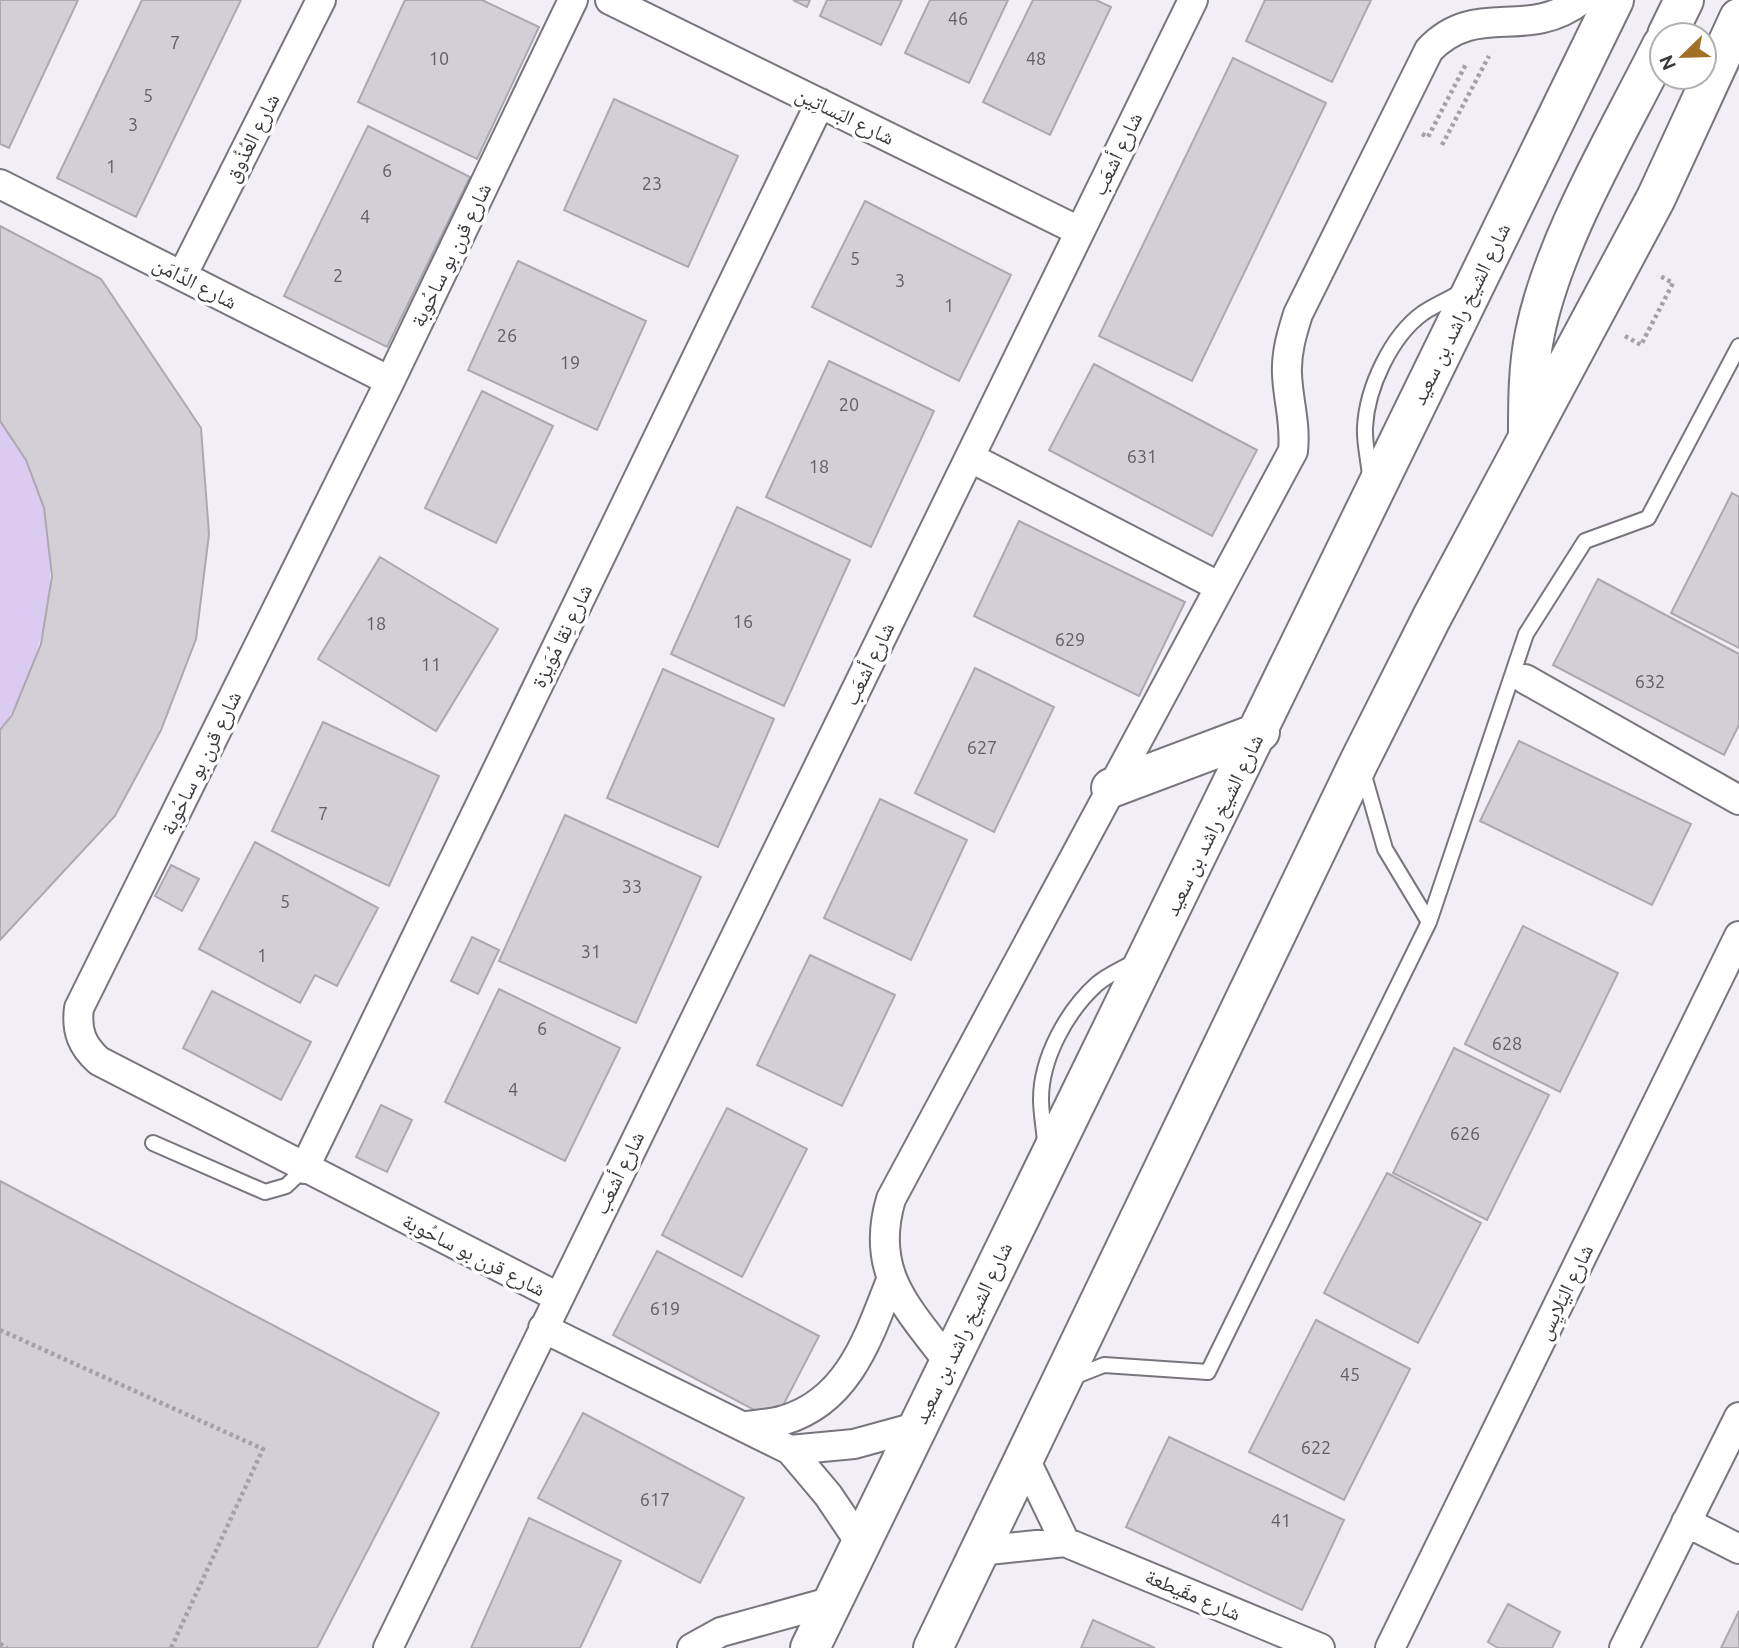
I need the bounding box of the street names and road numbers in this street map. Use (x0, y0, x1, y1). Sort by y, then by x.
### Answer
street label: شارع البَساتِين (791, 81, 899, 151)
street label: شارع العُذُوق (219, 89, 285, 187)
street label: شارع أشعَب (1086, 108, 1148, 200)
street label: شارع قرن بو ساحُوبة (405, 179, 497, 331)
street label: شارع الشيخ راشد بن سعيد (1406, 219, 1516, 409)
street label: شارع الدَّامَن (149, 251, 241, 315)
street label: شارع نِقا مُوَيزة (526, 580, 598, 692)
street label: شارع أشعَب (838, 618, 900, 710)
street label: شارع قرن بو ساحُوبة (155, 687, 247, 839)
street label: شارع الشيخ راشد بن سعيد (1159, 730, 1269, 920)
street label: شارع أشعَب (588, 1127, 650, 1219)
street label: شارع قرن بو ساحُوبة (398, 1208, 550, 1302)
street label: شارع الشيخ راشد بن سعيد (908, 1238, 1018, 1428)
street label: شارع اليَلايِس (1531, 1240, 1601, 1345)
street label: شارع مقَيطعة (1141, 1563, 1245, 1627)

